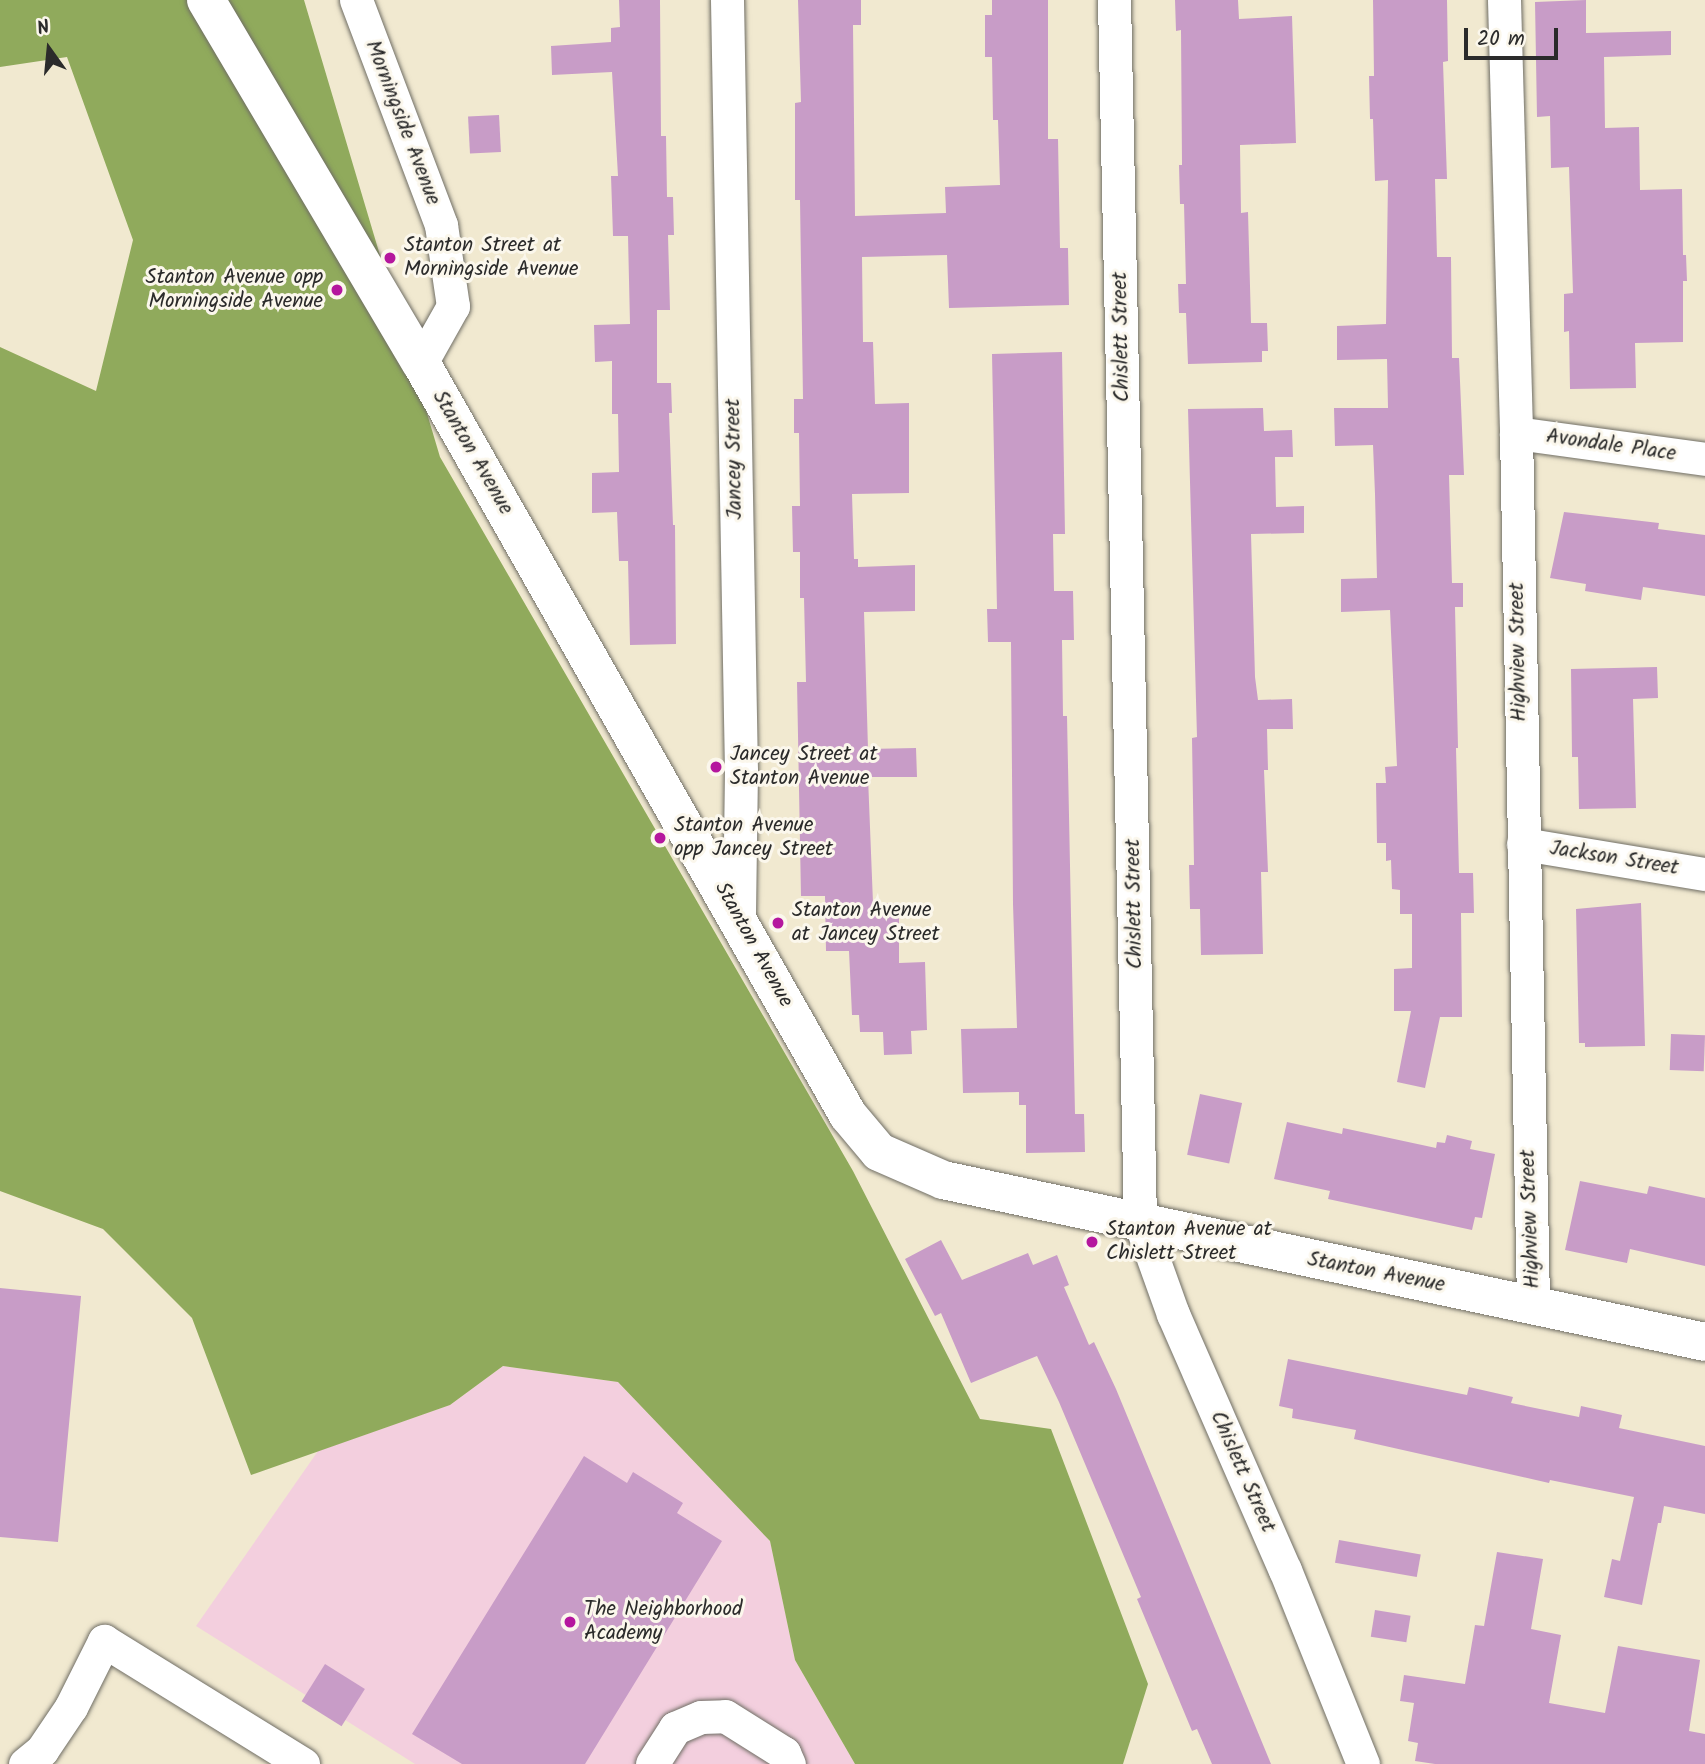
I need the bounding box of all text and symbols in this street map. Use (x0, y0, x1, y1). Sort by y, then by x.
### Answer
text: N (34, 13, 53, 45)
north arrow (14, 14, 84, 84)
scale bar (1467, 14, 1562, 58)
text: 20 m (1477, 23, 1525, 56)
street label: Morningside Avenue (359, 37, 445, 209)
place label: Stanton Street at Morningside Avenue (404, 233, 579, 283)
marker: Stanton Street at Morningside Avenue (382, 250, 398, 266)
place label: Stanton Avenue opp Morningside Avenue (146, 265, 323, 315)
street label: Chislett Street (1108, 272, 1136, 402)
marker: Stanton Avenue opp Morningside Avenue (329, 282, 345, 298)
street label: Stanton Avenue (426, 386, 518, 520)
street label: Jancey Street (721, 398, 749, 520)
street label: Avondale Place (1544, 424, 1678, 468)
street label: Highview Street (1505, 582, 1533, 722)
place label: Jancey Street at Stanton Avenue (730, 742, 878, 792)
marker: Jancey Street at Stanton Avenue (708, 759, 724, 775)
place label: Stanton Avenue opp Jancey Street (674, 813, 833, 863)
marker: Stanton Avenue opp Jancey Street (652, 830, 668, 846)
street label: Jackson Street (1548, 836, 1680, 882)
street label: Chislett Street (1121, 839, 1149, 969)
street label: Stanton Avenue (708, 878, 798, 1012)
place label: Stanton Avenue at Jancey Street (792, 898, 940, 948)
marker: Stanton Avenue at Jancey Street (770, 915, 786, 931)
street label: Highview Street (1516, 1149, 1546, 1289)
place label: Stanton Avenue at Chislett Street (1106, 1217, 1272, 1267)
marker: Stanton Avenue at Chislett Street (1084, 1234, 1100, 1250)
street label: Stanton Avenue (1305, 1247, 1447, 1299)
street label: Chislett Street (1204, 1407, 1280, 1537)
place label: The Neighborhood Academy (584, 1597, 743, 1647)
marker: The Neighborhood Academy (562, 1614, 578, 1630)

